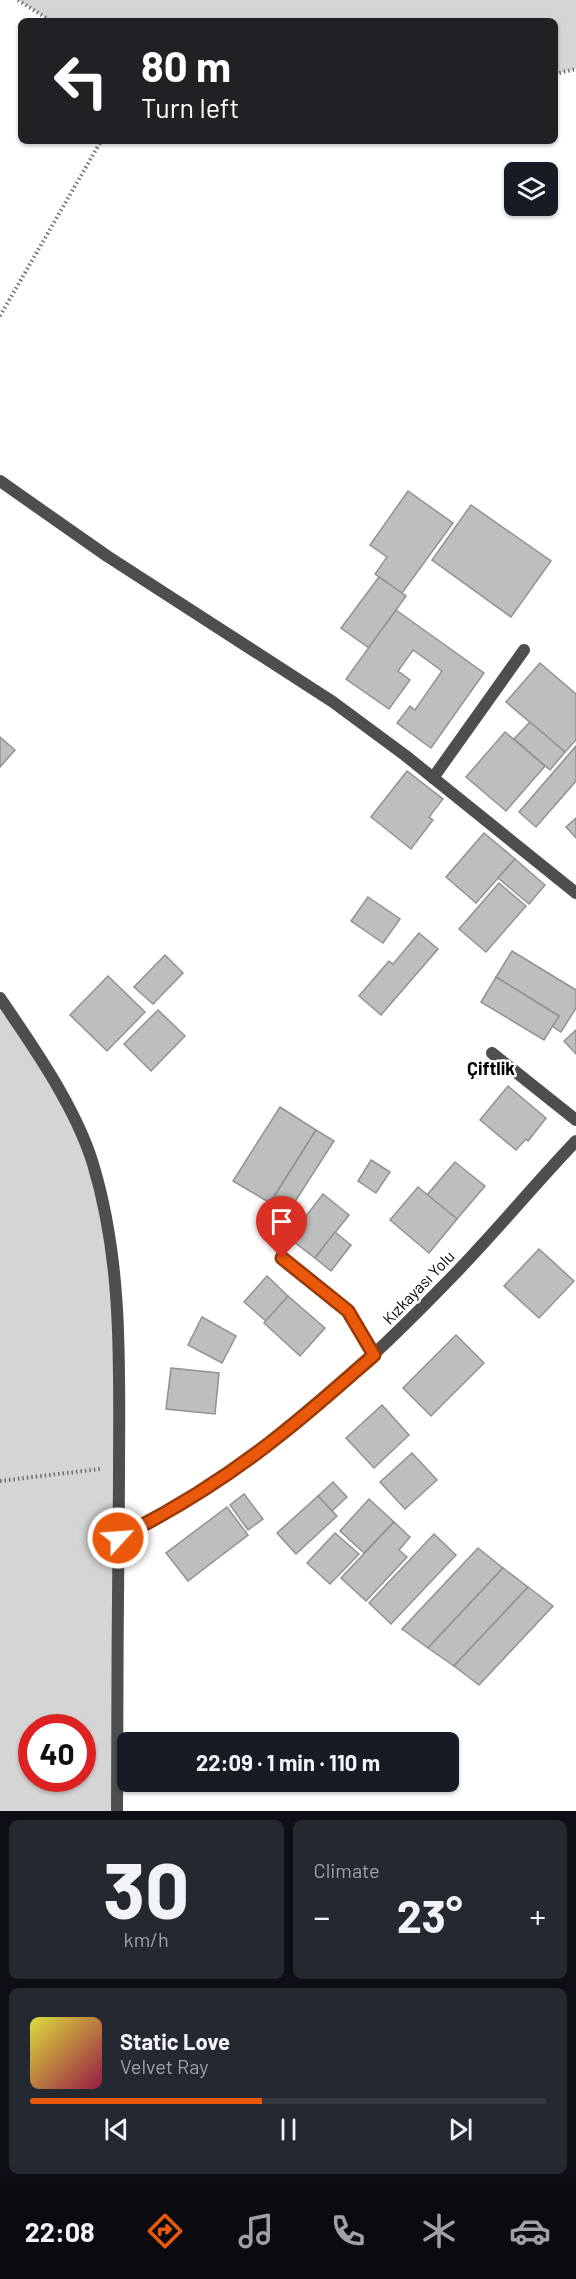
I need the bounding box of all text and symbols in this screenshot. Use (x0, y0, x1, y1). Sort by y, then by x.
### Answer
text: 80 m (141, 40, 231, 90)
icon: left (42, 42, 120, 120)
text: Turn left (141, 91, 239, 123)
map controls (504, 162, 558, 216)
button: layers (504, 162, 558, 216)
district label: Çiftlik (467, 1057, 515, 1079)
pin (256, 1196, 307, 1258)
icon: arrive (265, 1205, 298, 1238)
street label: Kızkayası Yolu (378, 1246, 458, 1328)
position arrow (86, 1506, 150, 1570)
speed limit sign: 40 (18, 1714, 96, 1792)
text: 22:09 · 1 min · 110 m (196, 1749, 380, 1775)
text: 30 (103, 1841, 190, 1935)
text: Climate (314, 1858, 380, 1882)
text: 23° (397, 1888, 463, 1942)
text: − (314, 1896, 330, 1936)
text: + (529, 1896, 546, 1936)
text: km/h (124, 1927, 169, 1951)
text: Static Love (120, 2028, 230, 2054)
text: Velvet Ray (120, 2054, 209, 2078)
icon: previous (100, 2113, 133, 2146)
icon: pause (272, 2113, 305, 2146)
icon: next (444, 2113, 477, 2146)
icon: directions (144, 2210, 186, 2252)
icon: music (235, 2210, 277, 2252)
icon: phone (327, 2210, 369, 2252)
icon: climate (418, 2210, 460, 2252)
icon: car (509, 2210, 551, 2252)
text: 22:08 (25, 2215, 95, 2247)

